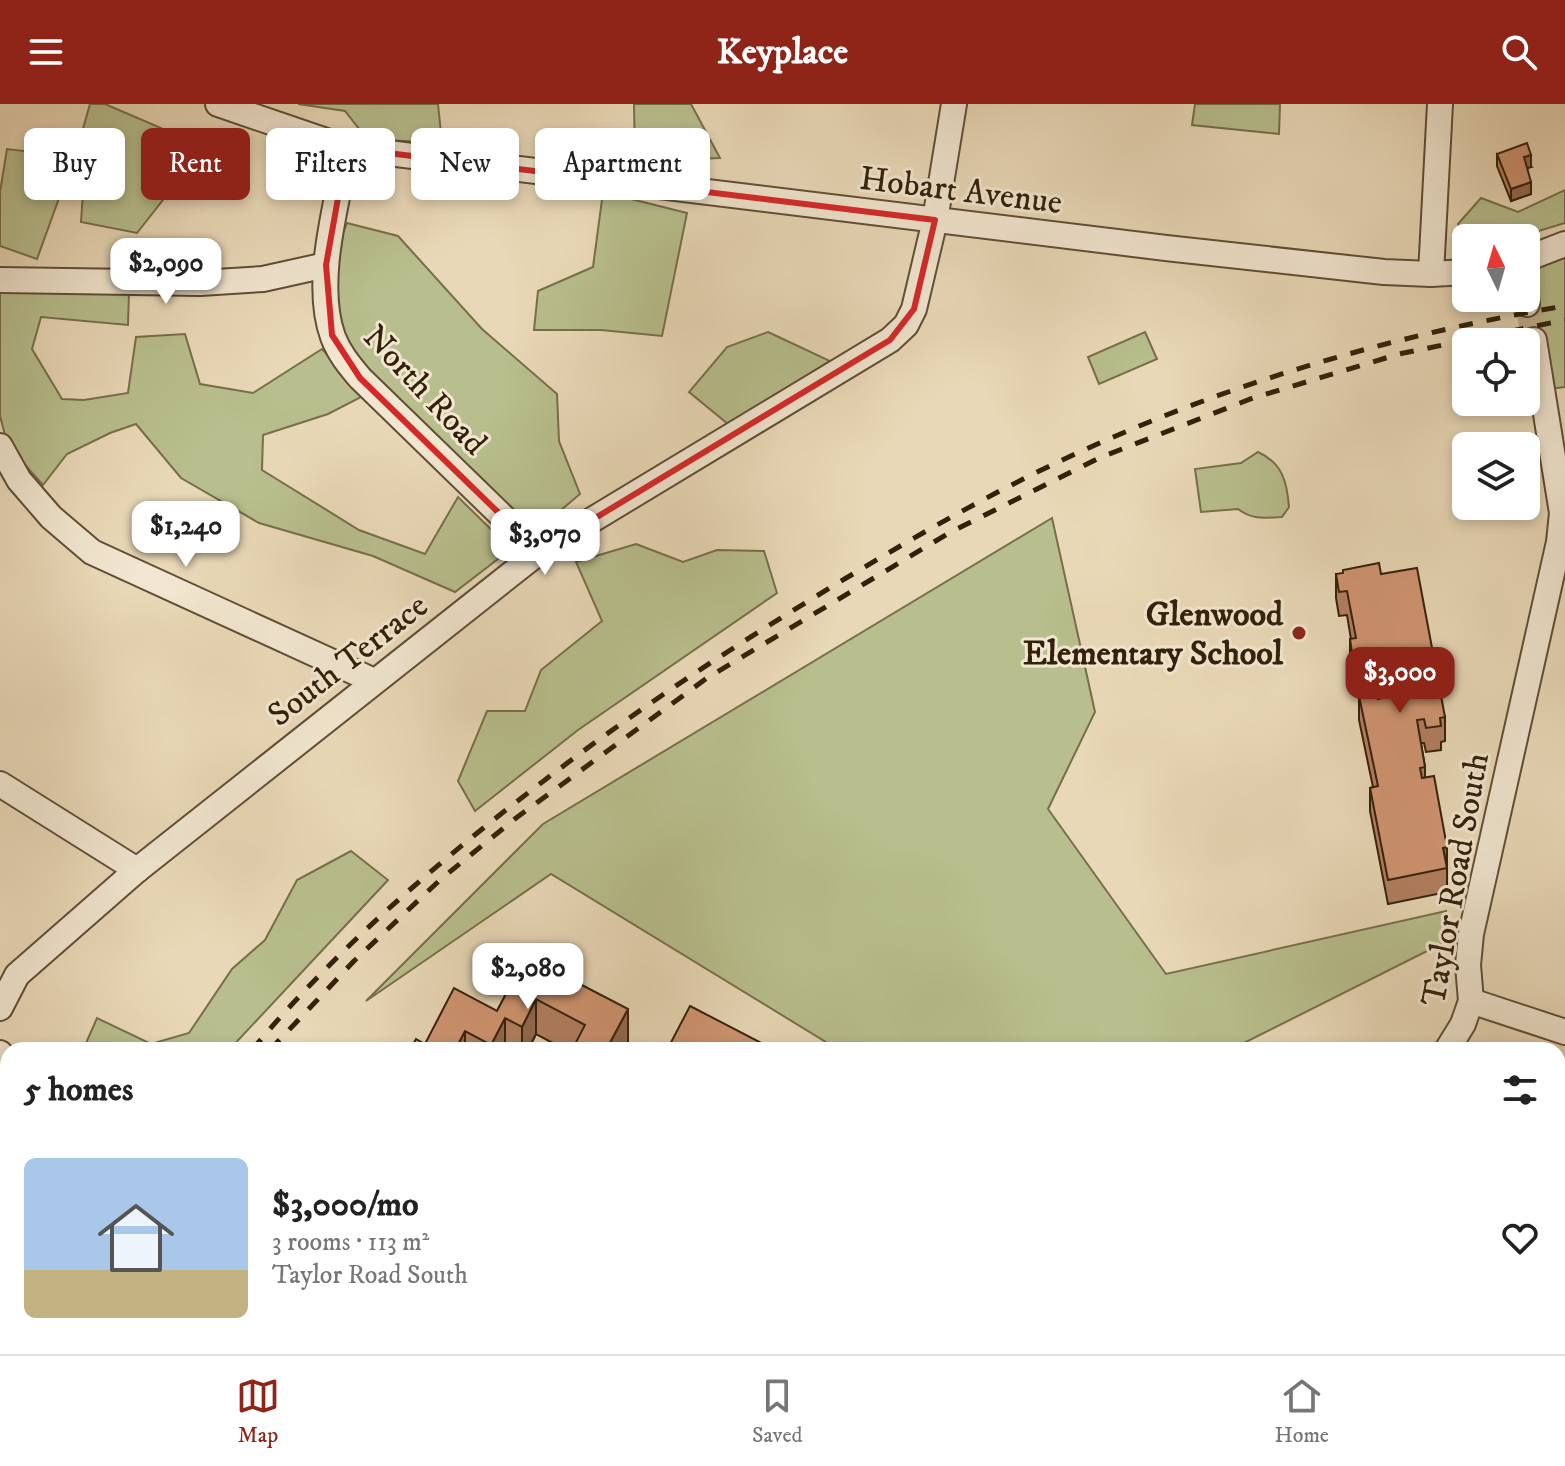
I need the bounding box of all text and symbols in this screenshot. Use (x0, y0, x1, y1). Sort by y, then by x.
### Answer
icon: menu (24, 30, 68, 74)
text: Keyplace (717, 30, 848, 75)
icon: search (1497, 30, 1541, 74)
chip: Buy (24, 128, 125, 200)
chip: Rent (141, 128, 250, 200)
chip: Filters (266, 128, 395, 200)
chip: New (411, 128, 519, 200)
chip: Apartment (535, 128, 710, 200)
street label: Hobart Avenue (857, 158, 1064, 224)
north arrow (1452, 224, 1540, 312)
map controls (1452, 224, 1540, 520)
pin: $2,090 (101, 238, 231, 306)
text: $2,090 (128, 247, 204, 280)
street label: North Road (354, 317, 495, 464)
button: locate (1452, 328, 1540, 416)
button: layers (1452, 432, 1540, 520)
pin: $1,240 (121, 501, 251, 569)
pin: $3,070 (480, 509, 610, 577)
text: $1,240 (150, 510, 222, 543)
text: $3,070 (509, 518, 581, 551)
street label: South Terrace (260, 585, 437, 736)
place label: Glenwood Elementary School (1023, 594, 1284, 675)
marker: Glenwood Elementary School (1290, 624, 1308, 642)
pin: $3,000 (1335, 647, 1465, 715)
text: $3,000 (1364, 656, 1436, 689)
street label: Taylor Road South (1413, 749, 1499, 1009)
pin: $2,080 (463, 943, 593, 1011)
text: $2,080 (490, 952, 566, 985)
icon: filters (1498, 1068, 1542, 1112)
text: 5 homes (24, 1069, 133, 1111)
text: $3,000/mo (272, 1184, 419, 1226)
icon: home (88, 1190, 184, 1286)
icon: heart (1498, 1216, 1542, 1260)
text: 3 rooms · 113 m² (272, 1226, 429, 1259)
text: Taylor Road South (272, 1259, 468, 1292)
tab: Map (236, 1374, 280, 1449)
tab: Saved (752, 1374, 803, 1449)
tab: Home (1275, 1374, 1329, 1449)

